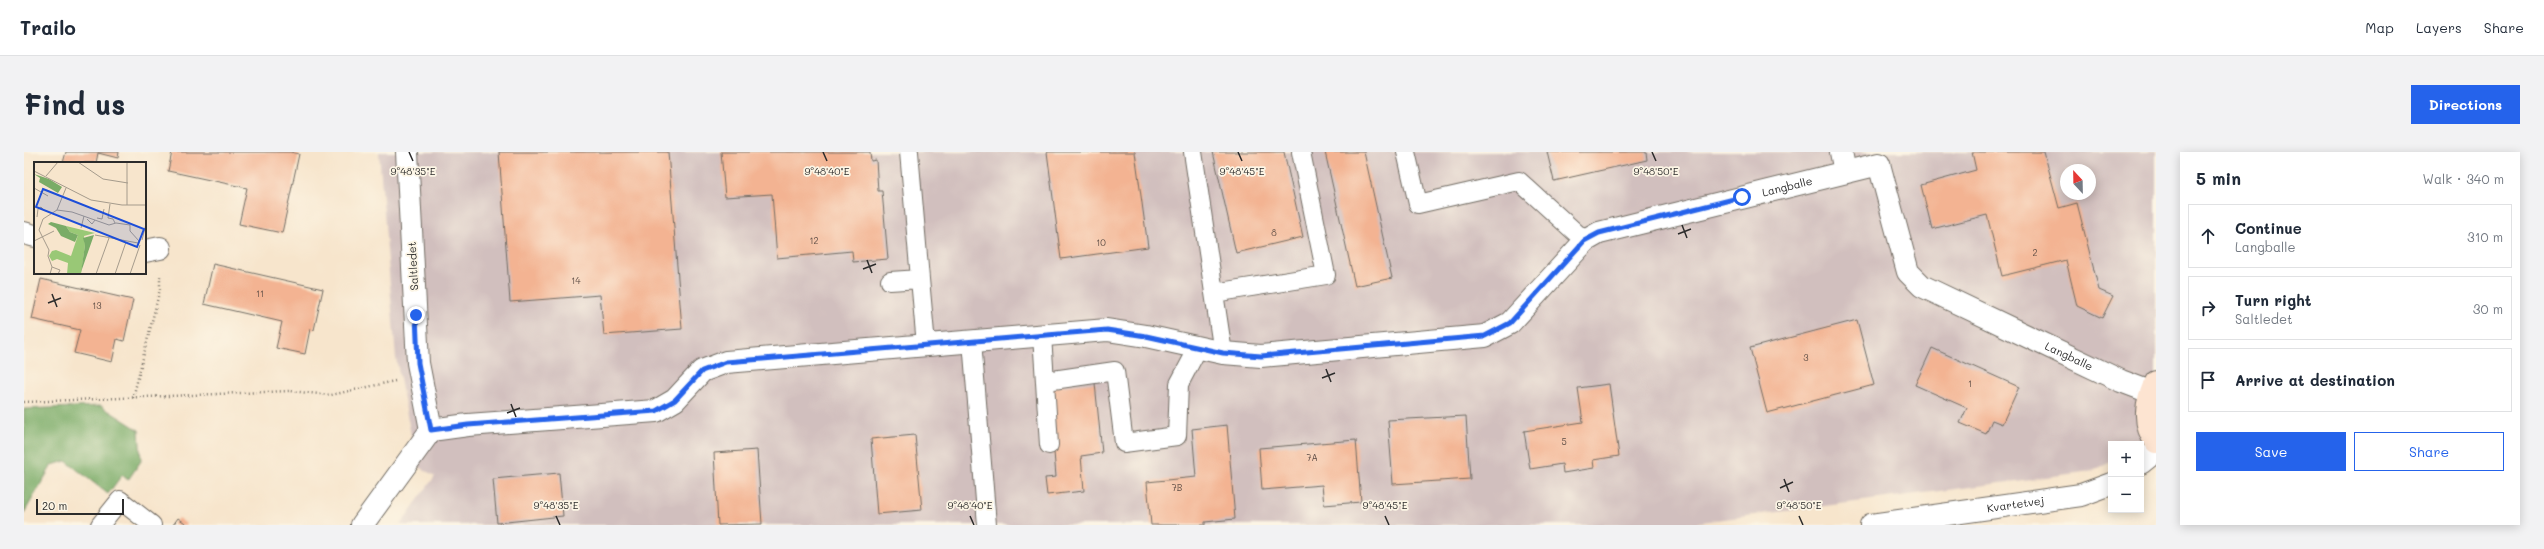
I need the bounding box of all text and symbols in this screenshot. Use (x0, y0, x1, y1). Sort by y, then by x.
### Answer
text: Trailo (20, 15, 76, 40)
text: Map (2365, 18, 2394, 37)
text: Layers (2416, 18, 2462, 37)
text: Share (2484, 18, 2524, 37)
button: Directions (2411, 85, 2520, 124)
text: Find us (24, 86, 125, 122)
inset map (34, 162, 146, 274)
text: 9°48'35"E (391, 164, 436, 178)
text: 9°48'40"E (804, 164, 850, 178)
text: 9°48'45"E (1220, 164, 1265, 178)
text: 9°48'50"E (1633, 164, 1679, 178)
north arrow (2060, 164, 2096, 200)
text: 5 min (2196, 167, 2241, 189)
text: Walk · 340 m (2423, 170, 2504, 187)
street label: Langballe (1760, 173, 1814, 200)
route start (1733, 188, 1751, 206)
text: Continue (2235, 218, 2302, 238)
icon: ahead (2197, 225, 2219, 247)
house number: 8 (1271, 227, 1277, 238)
text: 310 m (2467, 228, 2503, 245)
house number: 12 (809, 235, 819, 246)
house number: 10 (1096, 237, 1106, 248)
text: Langballe (2235, 238, 2296, 255)
street label: Saltledet (404, 241, 421, 291)
house number: 2 (2032, 247, 2038, 258)
house number: 14 (571, 275, 581, 286)
house number: 11 (256, 288, 264, 299)
text: Turn right (2235, 290, 2312, 310)
icon: right (2197, 297, 2219, 319)
house number: 13 (92, 300, 102, 311)
text: 30 m (2473, 300, 2503, 317)
route end (407, 306, 425, 324)
text: Saltledet (2235, 310, 2293, 327)
street label: Langballe (2043, 338, 2096, 374)
house number: 3 (1803, 352, 1809, 363)
icon: arrive (2197, 369, 2219, 391)
text: Arrive at destination (2235, 370, 2395, 390)
house number: 1 (1968, 378, 1972, 389)
button: Save (2196, 432, 2346, 471)
button: Share (2354, 432, 2504, 471)
house number: 5 (1561, 436, 1567, 447)
map controls (2108, 441, 2144, 513)
button: + (2108, 441, 2144, 477)
house number: 7A (1306, 452, 1318, 463)
button: − (2108, 477, 2144, 513)
house number: 7B (1172, 482, 1183, 493)
street label: Kvartetvej (1986, 492, 2045, 515)
scale bar (36, 497, 124, 516)
text: 20 m (42, 498, 67, 513)
text: 9°48'35"E (534, 498, 579, 512)
text: 9°48'40"E (947, 498, 993, 512)
text: 9°48'45"E (1363, 498, 1408, 512)
text: 9°48'50"E (1776, 498, 1822, 512)

